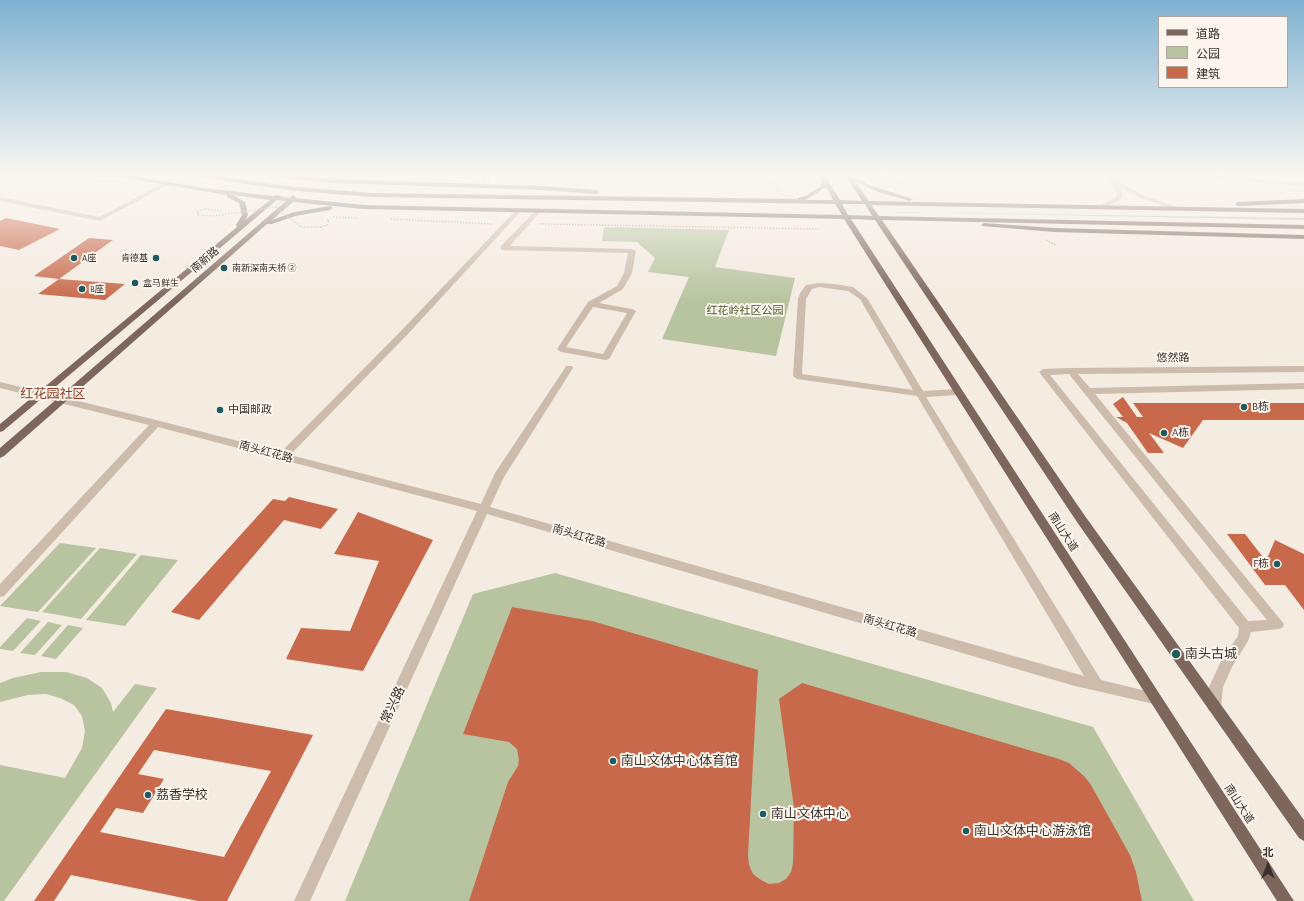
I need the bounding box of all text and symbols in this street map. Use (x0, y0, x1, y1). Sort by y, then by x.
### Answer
legend (1158, 16, 1288, 88)
text: 道路 (1196, 28, 1220, 40)
text: 公园 (1196, 48, 1220, 60)
text: 建筑 (1196, 68, 1220, 80)
street label: 南新路 (188, 244, 222, 276)
marker: A座 (69, 253, 79, 263)
place label: A座 (82, 253, 96, 263)
place label: 肯德基 (121, 253, 148, 263)
marker: 肯德基 (151, 253, 161, 263)
marker: 南新深南天桥 ② (219, 263, 229, 273)
place label: 南新深南天桥 ② (232, 263, 296, 273)
marker: 盒马鲜生 (130, 278, 140, 288)
place label: 盒马鲜生 (143, 278, 179, 288)
marker: B座 (77, 284, 87, 294)
place label: B座 (90, 284, 104, 294)
park label: 红花岭社区公园 (707, 304, 783, 318)
street label: 悠然路 (1156, 351, 1190, 365)
district label: 红花园社区 (21, 386, 85, 402)
place label: B栋 (1252, 400, 1269, 414)
marker: B栋 (1239, 402, 1249, 412)
place label: 中国邮政 (228, 403, 272, 417)
marker: 中国邮政 (215, 405, 225, 415)
place label: A栋 (1172, 426, 1189, 440)
marker: A栋 (1159, 428, 1169, 438)
street label: 南头红花路 (238, 439, 294, 465)
street label: 南山大道 (1045, 510, 1081, 554)
street label: 南头红花路 (551, 522, 607, 550)
place label: F栋 (1253, 557, 1269, 571)
marker: F栋 (1272, 559, 1282, 569)
street label: 南头红花路 (862, 612, 918, 640)
place label: 南头古城 (1185, 646, 1237, 662)
marker: 南头古城 (1170, 648, 1182, 660)
street label: 常兴路 (378, 684, 408, 726)
place label: 南山文体中心体育馆 (621, 753, 738, 769)
marker: 南山文体中心体育馆 (608, 756, 618, 766)
street label: 南山大道 (1221, 782, 1257, 826)
place label: 荔香学校 (156, 787, 208, 803)
marker: 荔香学校 (143, 790, 153, 800)
place label: 南山文体中心 (771, 806, 849, 822)
marker: 南山文体中心 (758, 809, 768, 819)
place label: 南山文体中心游泳馆 (974, 823, 1091, 839)
marker: 南山文体中心游泳馆 (961, 826, 971, 836)
north arrow (1248, 845, 1288, 885)
text: 北 (1263, 847, 1274, 858)

